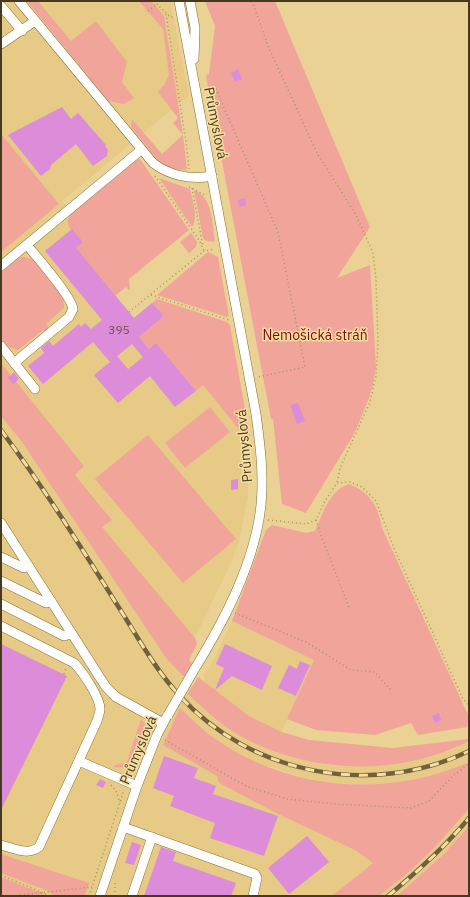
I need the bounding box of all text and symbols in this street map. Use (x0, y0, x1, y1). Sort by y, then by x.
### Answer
street label: Průmyslová (200, 85, 232, 161)
house number: 395 (108, 322, 130, 337)
park label: Nemošická stráň (262, 326, 368, 344)
street label: Průmyslová (232, 408, 256, 483)
street label: Průmyslová (115, 712, 161, 787)

